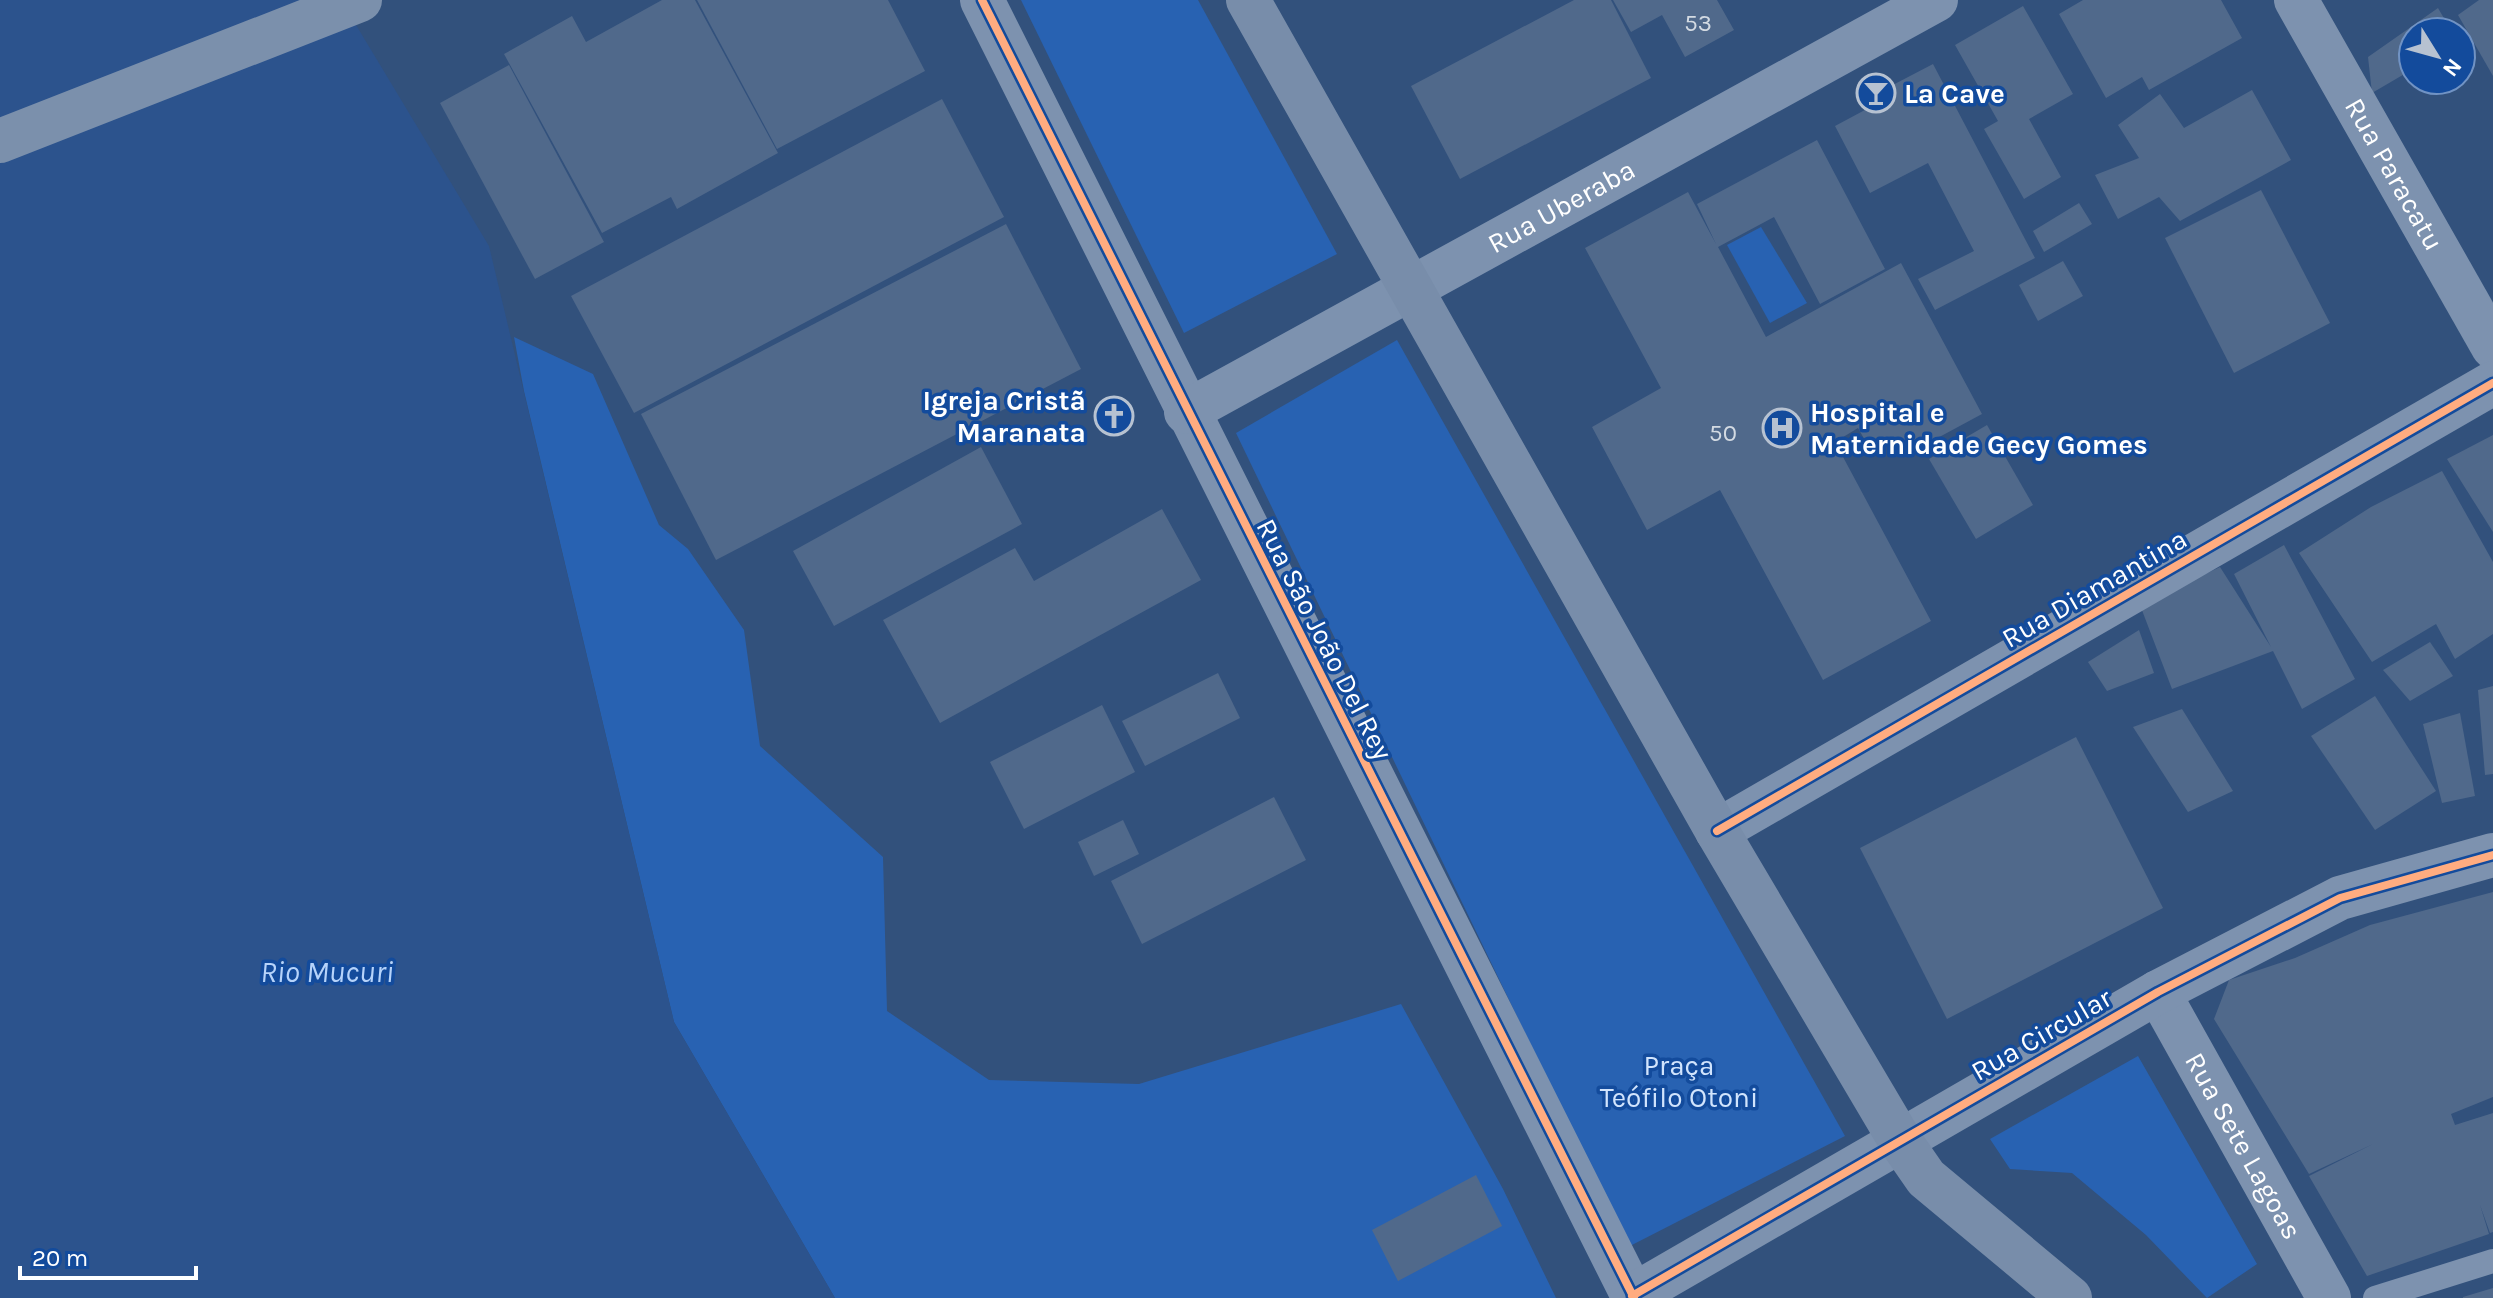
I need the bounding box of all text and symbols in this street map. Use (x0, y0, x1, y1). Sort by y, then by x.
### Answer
house number: 53 (1684, 9, 1712, 37)
north arrow (2397, 16, 2477, 96)
text: N (2437, 53, 2467, 82)
bar icon: La Cave (1855, 72, 1897, 114)
place label: La Cave (1904, 77, 2005, 110)
street label: Rua Paracatu (2338, 92, 2451, 256)
street label: Rua Uberaba (1482, 153, 1641, 260)
place label: Igreja Cristã Maranata (922, 384, 1086, 449)
church icon: Igreja Cristã Maranata (1093, 395, 1135, 437)
place label: Hospital e Maternidade Gecy Gomes (1810, 396, 2148, 461)
hospital icon: Hospital e Maternidade Gecy Gomes (1761, 407, 1803, 449)
house number: 50 (1709, 419, 1737, 447)
street label: Rua São João Del Rey (1249, 513, 1400, 765)
street label: Rua Diamantina (1996, 522, 2193, 655)
water label: Rio Mucuri (260, 954, 394, 990)
street label: Rua Circular (1965, 981, 2118, 1088)
street label: Rua Sete Lagoas (2178, 1047, 2309, 1245)
park label: Praça Teófilo Otoni (1600, 1049, 1758, 1114)
scale bar (20, 1230, 196, 1280)
text: 20 m (32, 1244, 88, 1272)

